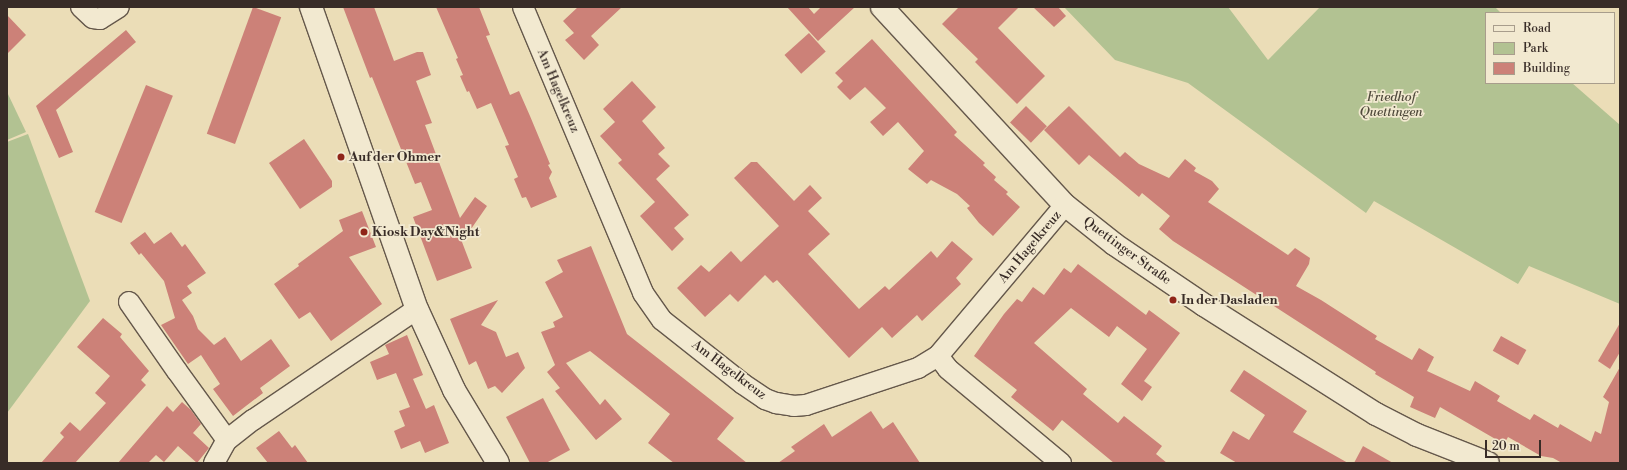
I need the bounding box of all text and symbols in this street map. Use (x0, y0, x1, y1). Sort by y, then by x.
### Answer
legend (1485, 12, 1615, 84)
text: Road (1523, 21, 1551, 36)
text: Park (1523, 41, 1548, 56)
street label: Am Hagelkreuz (533, 47, 583, 135)
text: Building (1523, 61, 1570, 76)
park label: Friedhof Quettingen (1359, 90, 1423, 121)
place label: Auf der Ohmer (349, 149, 441, 165)
marker: Auf der Ohmer (336, 152, 346, 162)
street label: Am Hagelkreuz (995, 208, 1065, 286)
street label: Quettinger Straße (1080, 214, 1174, 288)
place label: Kiosk Day&Night (372, 224, 479, 240)
marker: Kiosk Day&Night (359, 227, 369, 237)
place label: In der Dasladen (1181, 292, 1277, 308)
marker: In der Dasladen (1168, 295, 1178, 305)
street label: Am Hagelkreuz (689, 337, 769, 403)
scale bar (1487, 432, 1543, 458)
text: 20 m (1492, 439, 1520, 454)

